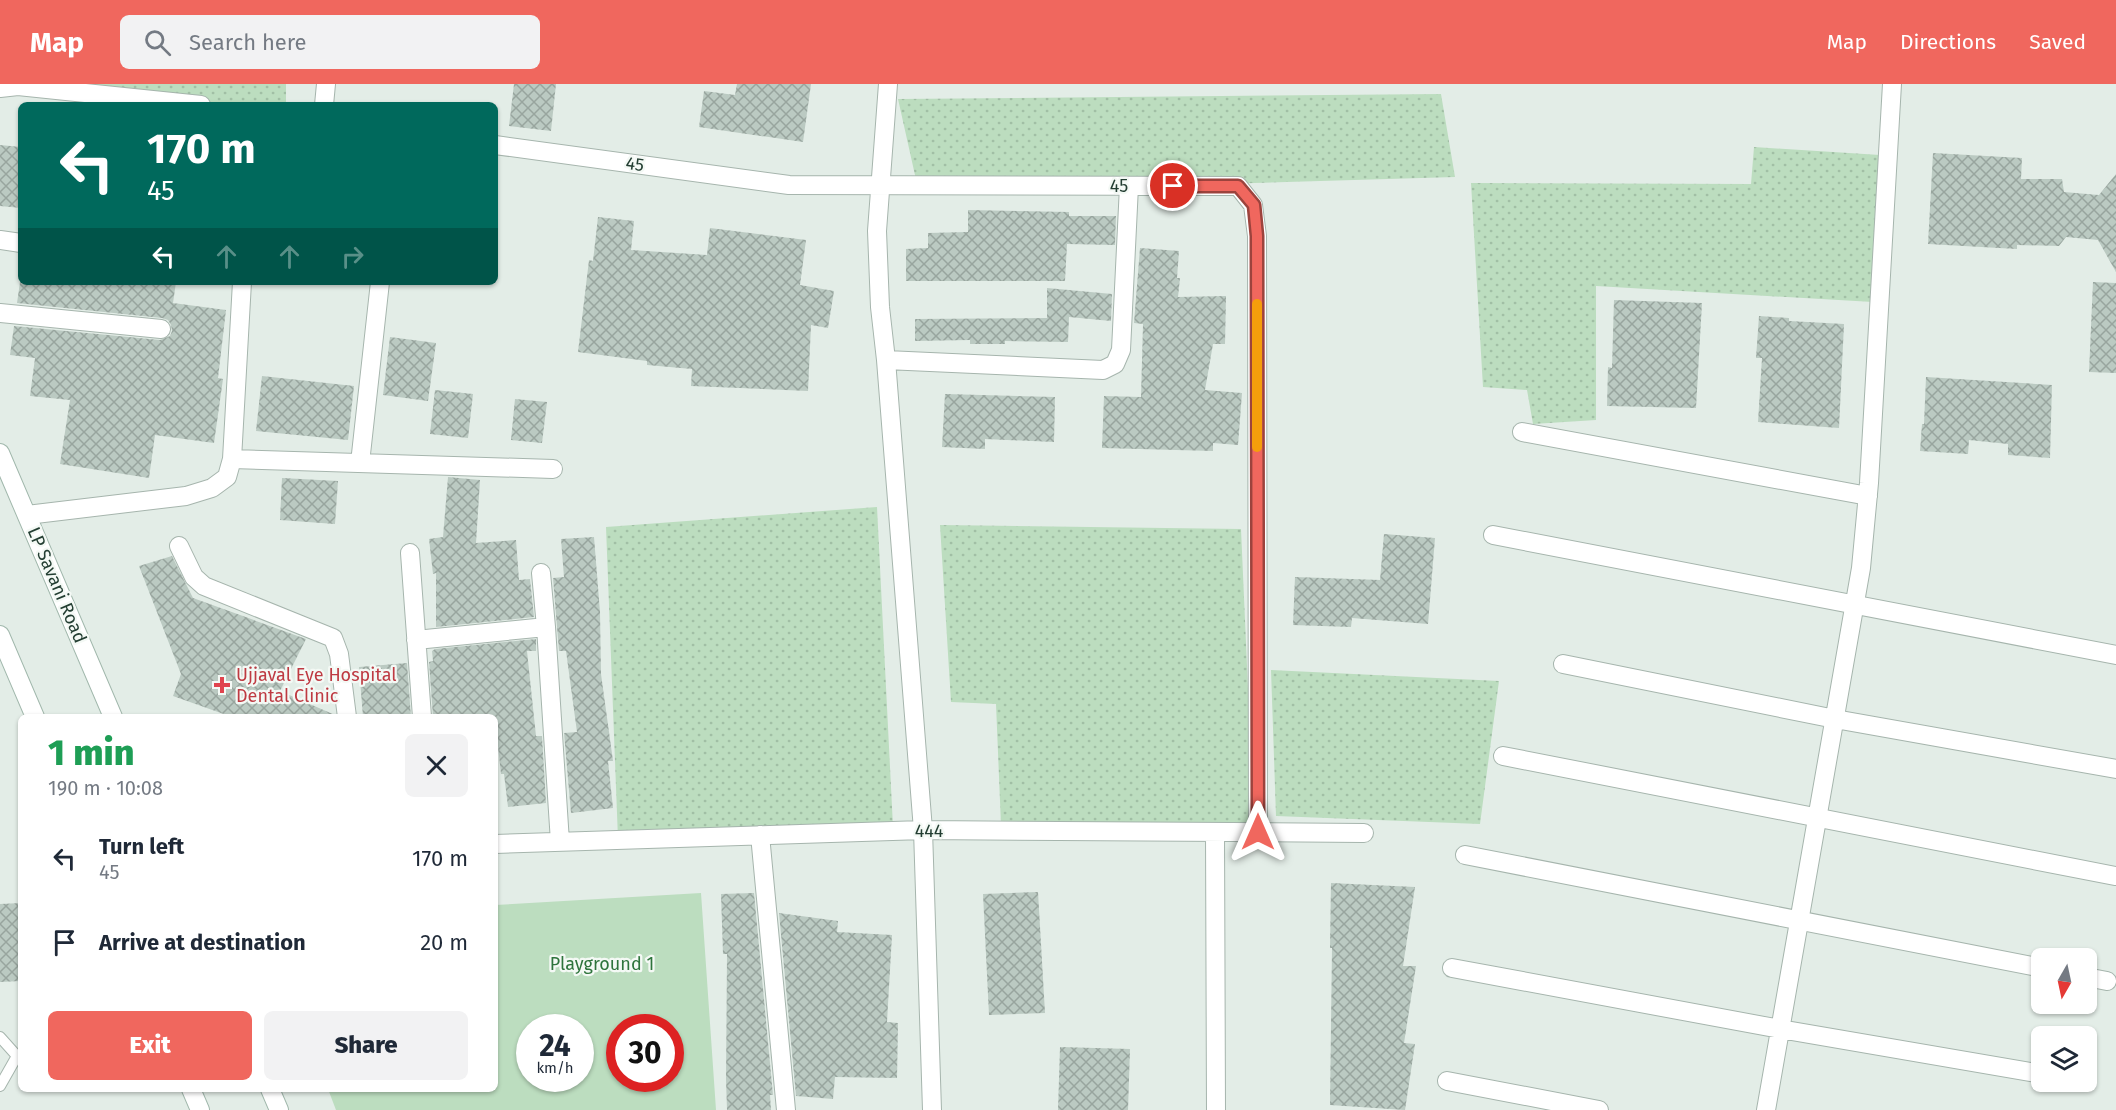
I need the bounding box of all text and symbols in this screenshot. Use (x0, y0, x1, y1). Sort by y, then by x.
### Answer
search box (120, 15, 540, 69)
text: Map (30, 26, 84, 59)
icon: search (141, 26, 174, 59)
text: Search here (189, 29, 307, 56)
text: Map (1827, 29, 1867, 55)
text: Directions (1900, 29, 1996, 55)
text: Saved (2029, 29, 2086, 55)
text: 170 m (147, 124, 256, 174)
icon: left (48, 126, 126, 204)
street label: 45 (624, 152, 646, 176)
pin (1147, 160, 1198, 211)
icon: arrive (1156, 169, 1189, 202)
text: 45 (147, 175, 175, 207)
street label: 45 (1110, 175, 1128, 197)
icon: left (147, 240, 180, 273)
icon: ahead (210, 240, 243, 273)
icon: ahead (273, 240, 306, 273)
icon: right (336, 240, 369, 273)
street label: LP Savani Road (23, 524, 91, 646)
place label: Ujjaval Eye Hospital Dental Clinic (236, 664, 397, 707)
marker: Ujjaval Eye Hospital Dental Clinic (213, 676, 231, 694)
text: 1 min (48, 731, 134, 775)
button: close (405, 734, 468, 797)
text: 190 m · 10:08 (48, 776, 163, 800)
position arrow (1226, 800, 1290, 864)
street label: 444 (915, 820, 944, 842)
text: Turn left (99, 833, 184, 860)
icon: left (48, 842, 81, 875)
text: 170 m (412, 845, 468, 872)
text: 45 (99, 860, 119, 884)
icon: arrive (48, 926, 81, 959)
text: Arrive at destination (99, 929, 306, 956)
text: 20 m (420, 929, 468, 956)
north arrow (2031, 948, 2097, 1014)
map controls (2031, 948, 2097, 1092)
park label: Playground 1 (550, 953, 654, 975)
button: Exit (48, 1011, 252, 1080)
button: Share (264, 1011, 468, 1080)
speed limit sign: 30 (606, 1014, 684, 1092)
button: layers (2031, 1026, 2097, 1092)
text: 24 (539, 1028, 571, 1064)
text: km/h (536, 1059, 574, 1077)

